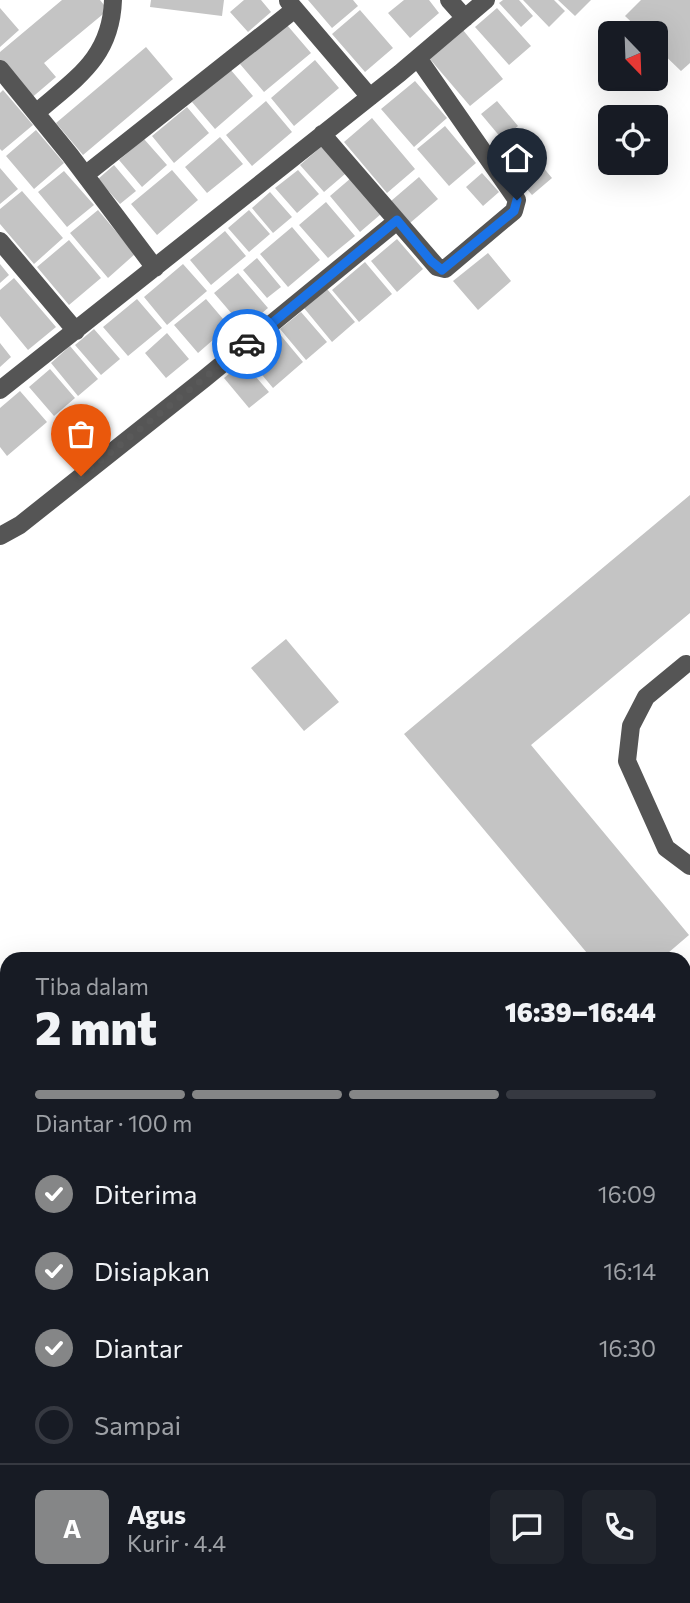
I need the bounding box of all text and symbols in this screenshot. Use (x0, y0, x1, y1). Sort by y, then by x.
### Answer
north arrow (598, 21, 668, 91)
map controls (598, 21, 668, 175)
button: locate (598, 105, 668, 175)
pin (487, 128, 547, 200)
icon: home (498, 139, 536, 177)
courier (212, 309, 282, 379)
icon: car (228, 325, 266, 363)
pin (51, 404, 111, 476)
icon: bag (62, 415, 100, 453)
text: Tiba dalam (35, 972, 149, 1000)
text: 16:39–16:44 (505, 996, 656, 1027)
text: 2 mnt (35, 998, 157, 1054)
text: Diantar · 100 m (35, 1109, 192, 1137)
icon: check (35, 1175, 73, 1213)
text: Diterima (94, 1178, 197, 1209)
text: 16:09 (598, 1180, 656, 1208)
icon: check (35, 1252, 73, 1290)
text: Disiapkan (94, 1255, 210, 1286)
text: 16:14 (603, 1257, 656, 1285)
icon: check (35, 1329, 73, 1367)
text: Diantar (94, 1332, 183, 1363)
text: 16:30 (599, 1334, 656, 1362)
text: Sampai (94, 1409, 181, 1440)
button: chat (490, 1490, 564, 1564)
button: phone (582, 1490, 656, 1564)
text: Agus (127, 1498, 186, 1529)
text: A (63, 1512, 81, 1543)
text: Kurir · 4.4 (127, 1529, 226, 1557)

